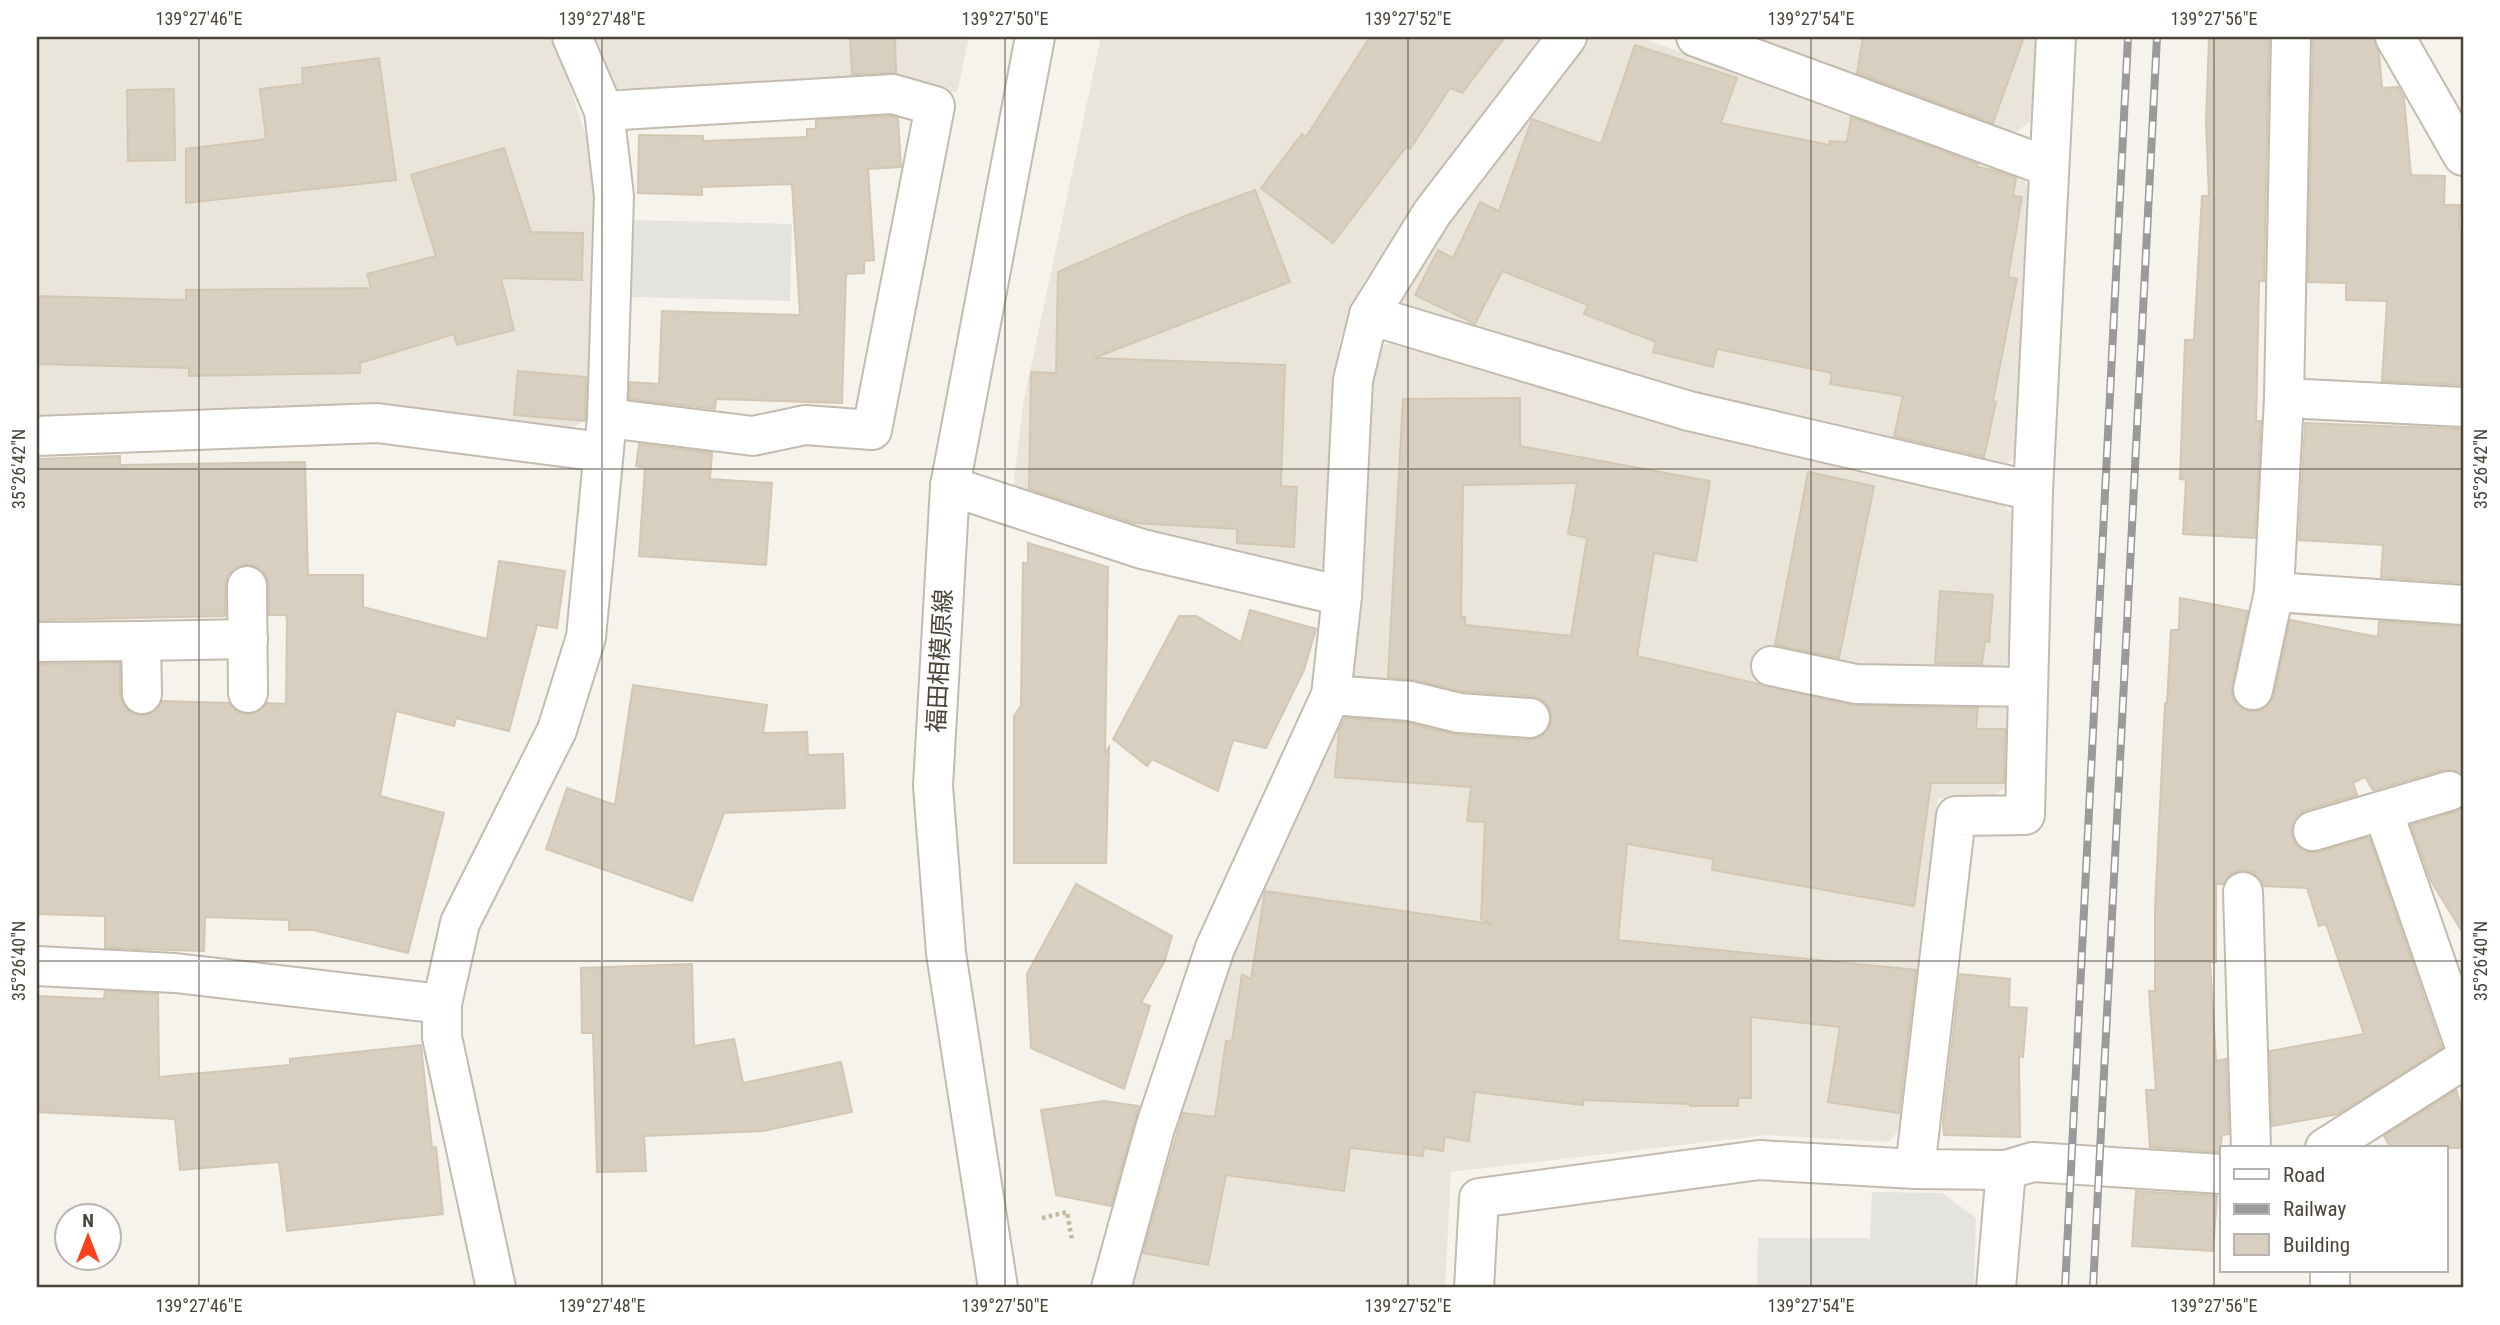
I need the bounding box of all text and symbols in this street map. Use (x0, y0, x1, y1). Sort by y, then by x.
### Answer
text: 139°27'46"E (156, 8, 242, 29)
text: 139°27'48"E (559, 8, 645, 29)
text: 139°27'50"E (962, 8, 1048, 29)
text: 139°27'52"E (1365, 8, 1451, 29)
text: 139°27'54"E (1768, 8, 1854, 29)
text: 139°27'56"E (2171, 8, 2257, 29)
text: 35°26'42"N (8, 429, 29, 509)
text: 35°26'42"N (2470, 429, 2491, 509)
street label: 福田相模原線 (922, 588, 958, 734)
text: 35°26'40"N (8, 921, 29, 1001)
text: 35°26'40"N (2470, 921, 2491, 1001)
legend (2220, 1146, 2448, 1272)
text: Road (2283, 1163, 2325, 1187)
text: Railway (2283, 1197, 2346, 1221)
north arrow (52, 1202, 122, 1272)
text: N (82, 1209, 94, 1232)
text: Building (2283, 1233, 2350, 1257)
text: 139°27'46"E (156, 1295, 242, 1316)
text: 139°27'48"E (559, 1295, 645, 1316)
text: 139°27'50"E (962, 1295, 1048, 1316)
text: 139°27'52"E (1365, 1295, 1451, 1316)
text: 139°27'54"E (1768, 1295, 1854, 1316)
text: 139°27'56"E (2171, 1295, 2257, 1316)

